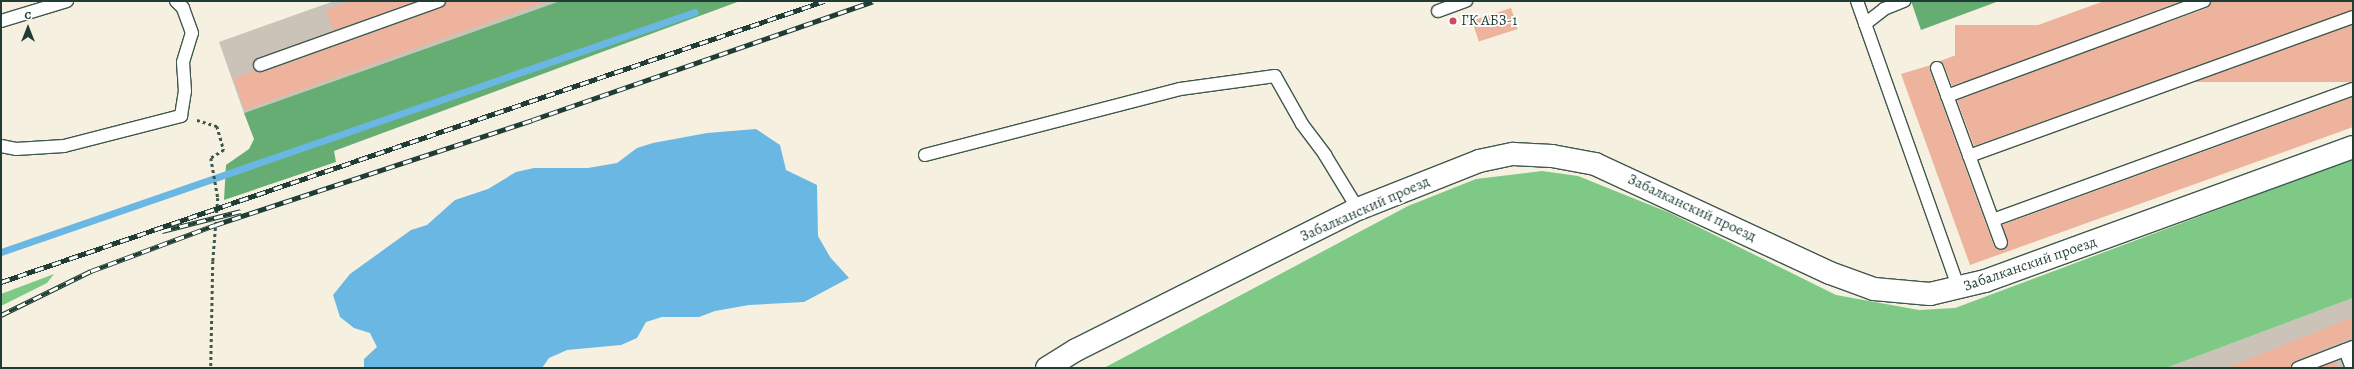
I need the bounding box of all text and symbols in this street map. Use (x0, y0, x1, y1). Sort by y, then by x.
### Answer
north arrow (8, 8, 48, 48)
text: С (25, 8, 31, 23)
place label: ГК АБЗ-1 (1461, 12, 1517, 30)
marker: ГК АБЗ-1 (1448, 16, 1458, 26)
street label: Забалканский проезд (1625, 170, 1759, 246)
street label: Забалканский проезд (1298, 172, 1432, 246)
street label: Забалканский проезд (1961, 233, 2099, 295)

